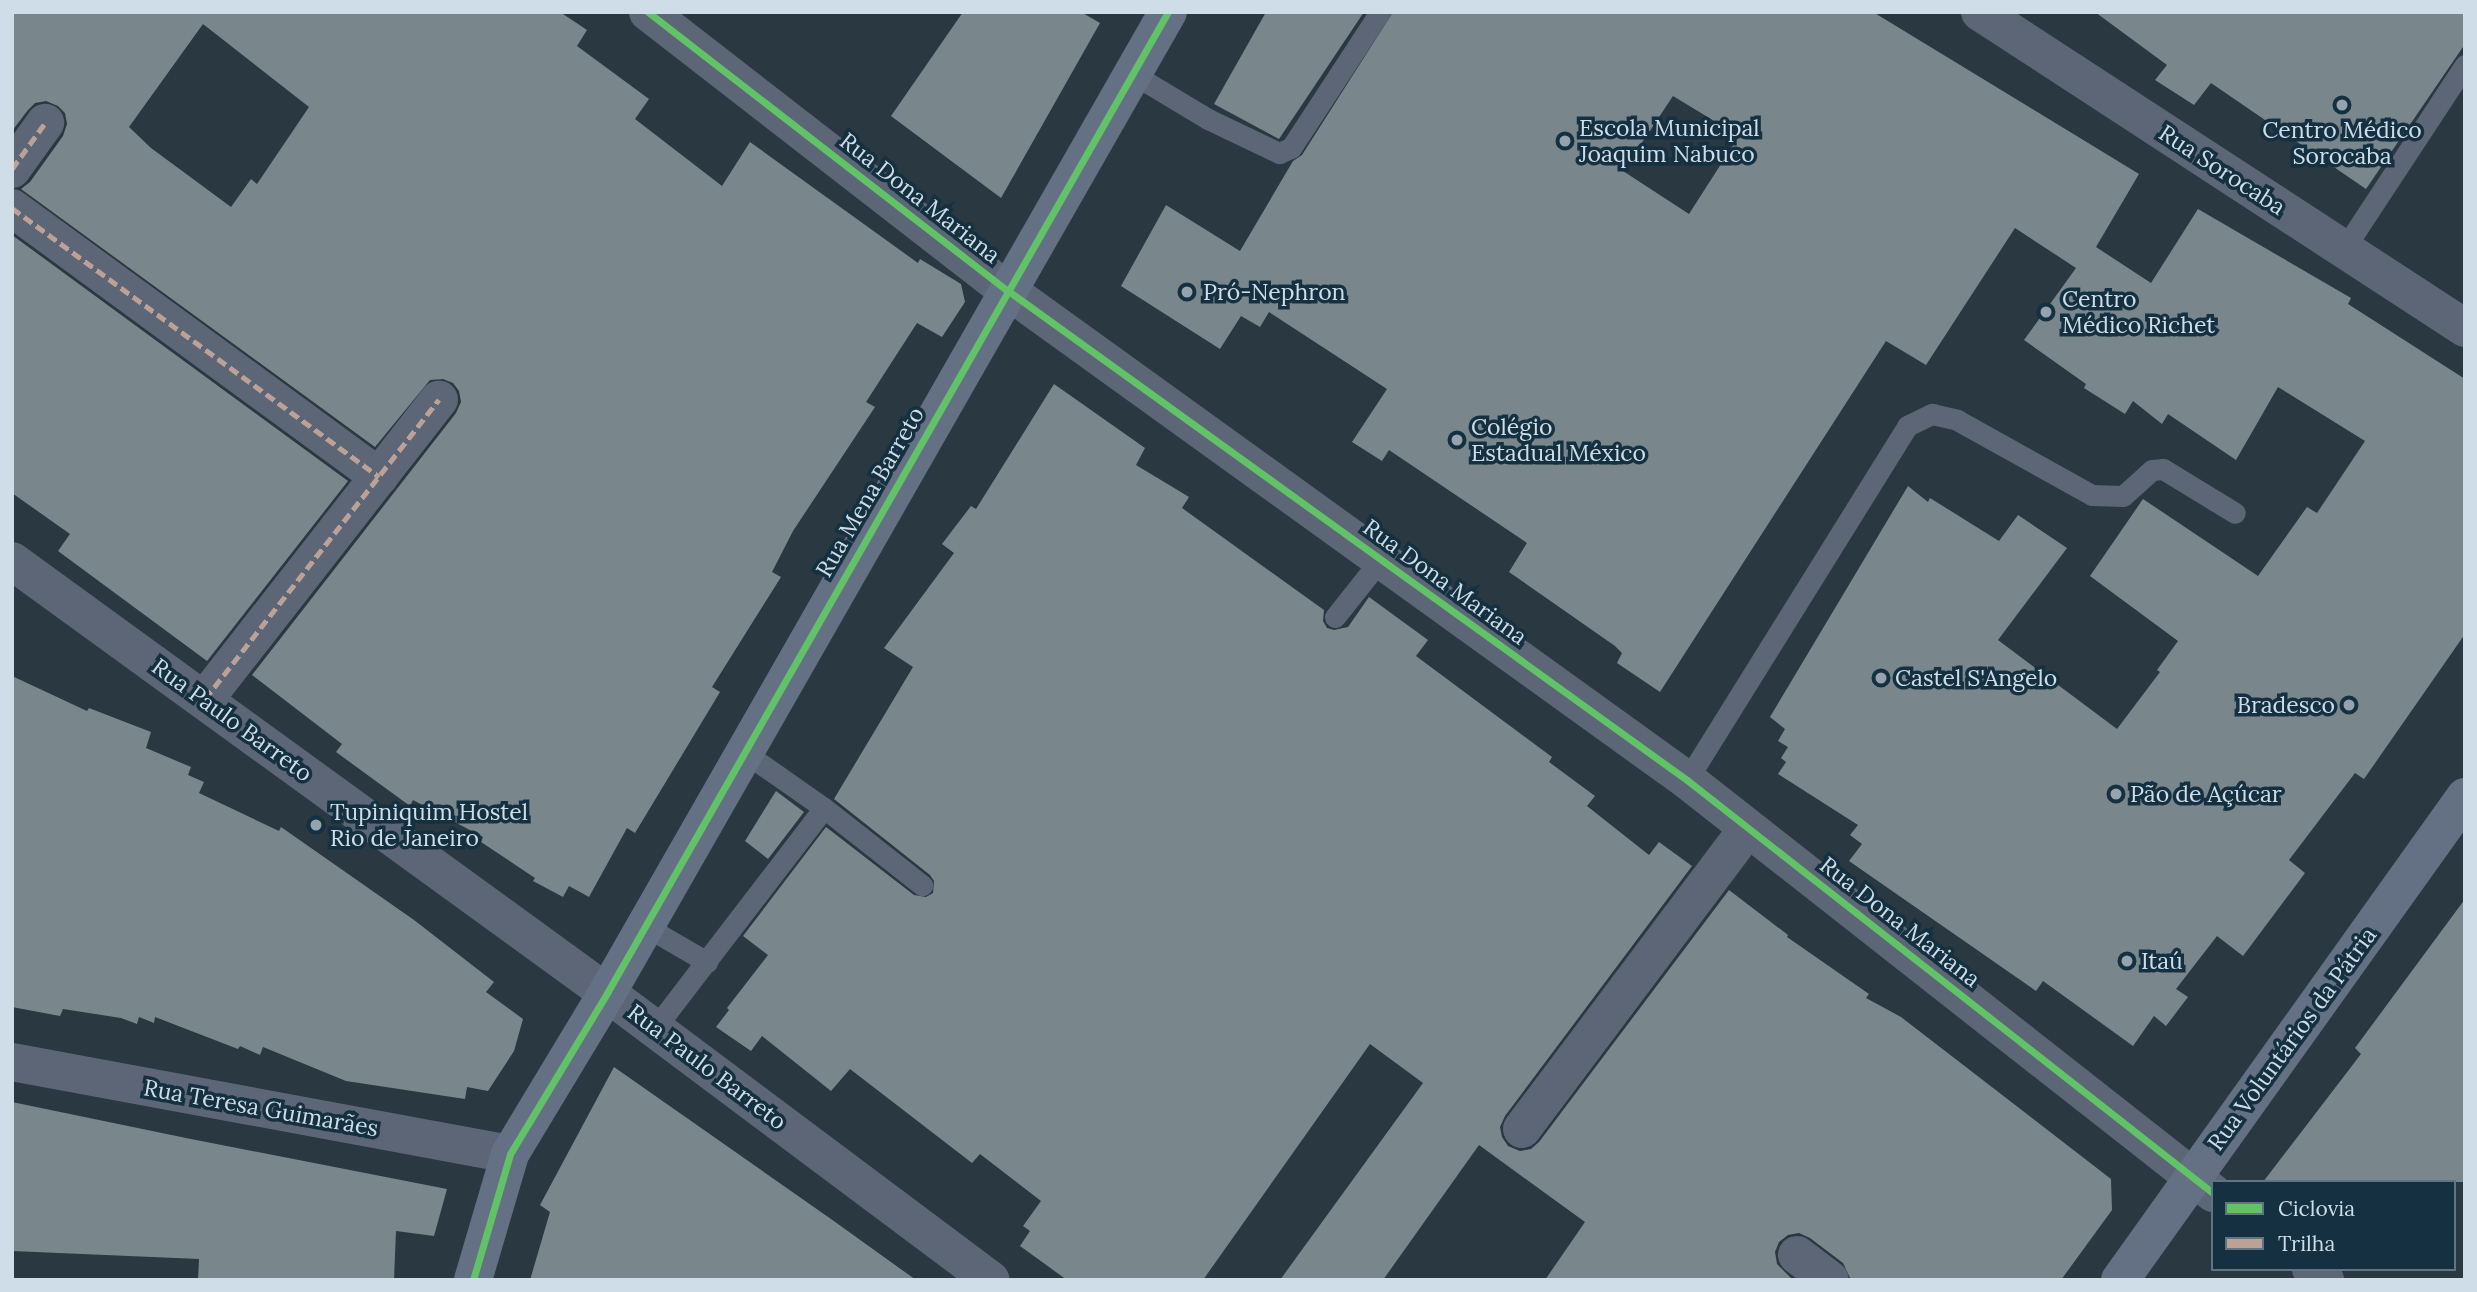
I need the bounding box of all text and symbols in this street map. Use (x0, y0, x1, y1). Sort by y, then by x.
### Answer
marker: Centro Médico Sorocaba (2334, 97, 2350, 113)
place label: Escola Municipal Joaquim Nabuco (1579, 114, 1760, 168)
place label: Centro Médico Sorocaba (2262, 116, 2422, 170)
street label: Rua Sorocaba (2154, 119, 2290, 221)
street label: Rua Dona Mariana (834, 127, 1006, 269)
marker: Escola Municipal Joaquim Nabuco (1557, 133, 1573, 149)
place label: Pró-Nephron (1203, 278, 1346, 306)
marker: Pró-Nephron (1177, 282, 1197, 302)
place label: Centro Médico Richet (2062, 285, 2215, 339)
marker: Centro Médico Richet (2036, 302, 2056, 322)
street label: Rua Mena Barreto (810, 402, 930, 582)
place label: Colégio Estadual México (1471, 413, 1646, 467)
marker: Colégio Estadual México (1449, 432, 1465, 448)
street label: Rua Dona Mariana (1358, 513, 1532, 651)
street label: Rua Paulo Barreto (146, 653, 318, 787)
place label: Castel S'Angelo (1895, 664, 2057, 692)
marker: Castel S'Angelo (1873, 670, 1889, 686)
place label: Bradesco (2237, 691, 2335, 719)
marker: Bradesco (2341, 697, 2357, 713)
place label: Pão de Açúcar (2130, 780, 2282, 808)
marker: Pão de Açúcar (2108, 786, 2124, 802)
place label: Tupiniquim Hostel Rio de Janeiro (330, 798, 528, 852)
marker: Tupiniquim Hostel Rio de Janeiro (308, 817, 324, 833)
street label: Rua Dona Mariana (1814, 851, 1986, 993)
street label: Rua Voluntários da Pátria (2202, 922, 2382, 1156)
place label: Itaú (2141, 947, 2183, 975)
marker: Itaú (2119, 953, 2135, 969)
street label: Rua Paulo Barreto (622, 998, 792, 1136)
street label: Rua Teresa Guimarães (141, 1074, 381, 1142)
legend (2211, 1180, 2456, 1271)
text: Ciclovia (2278, 1195, 2355, 1222)
text: Trilha (2278, 1230, 2335, 1257)

